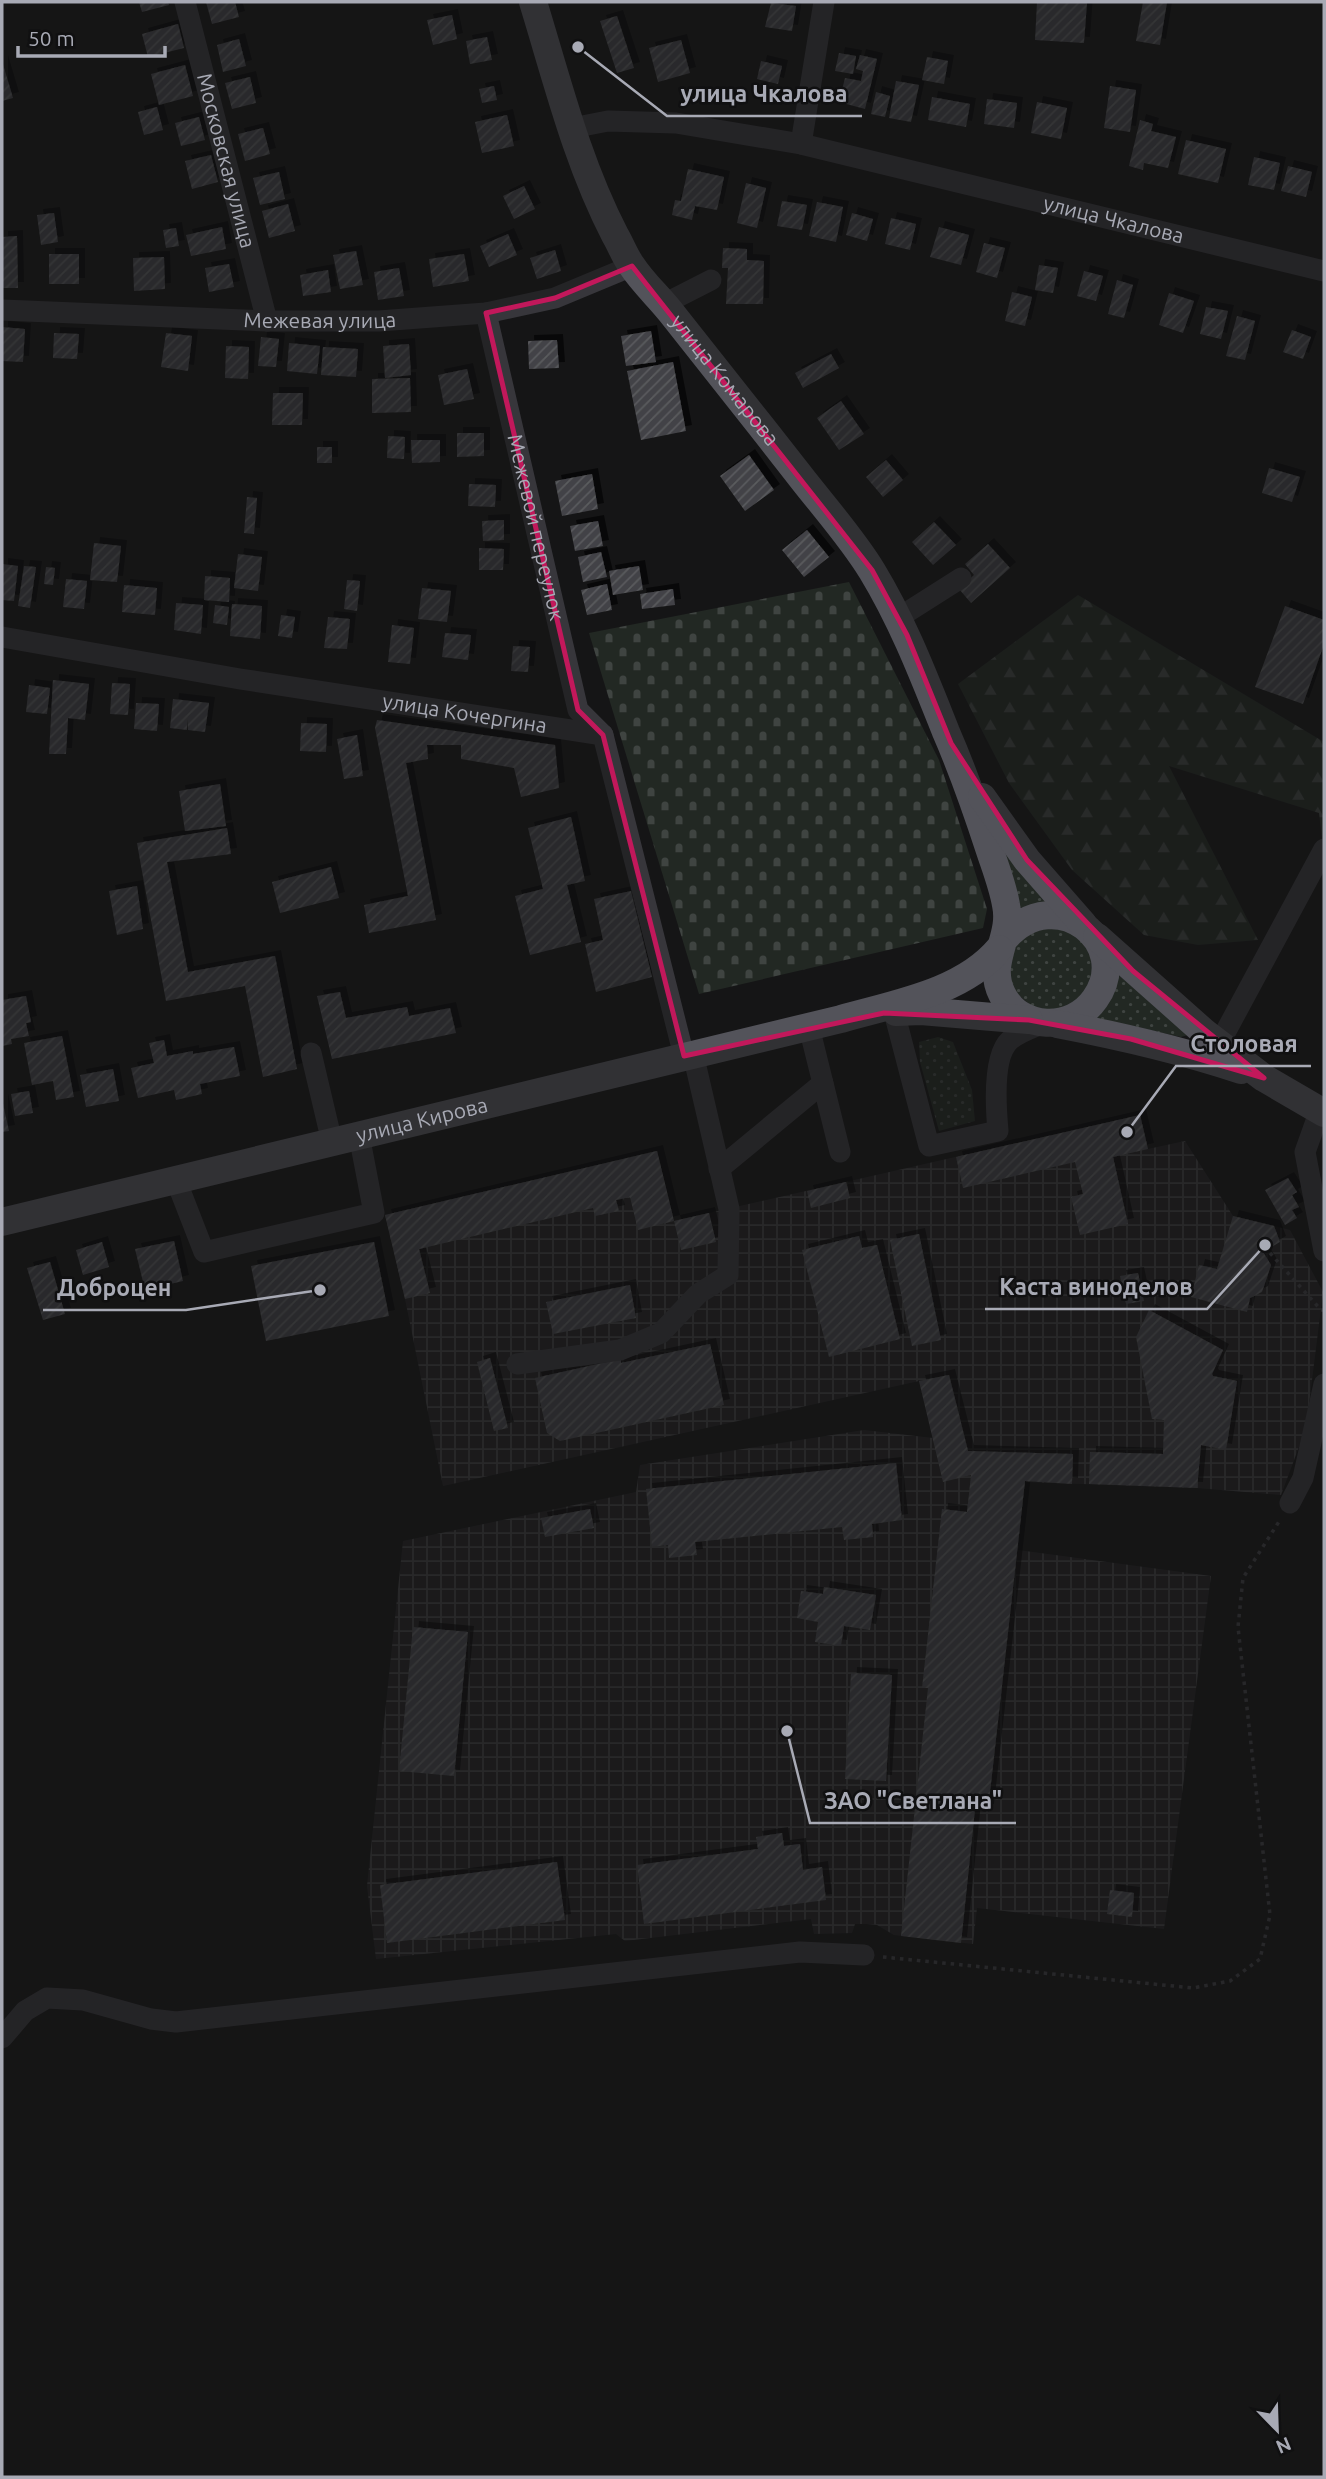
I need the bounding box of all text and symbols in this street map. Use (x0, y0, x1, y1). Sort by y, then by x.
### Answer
scale bar (18, 14, 164, 58)
text: 50 m (28, 26, 75, 50)
street label: Московская улица (193, 71, 261, 251)
callout: улица Чкалова (667, 72, 862, 116)
text: улица Чкалова (681, 81, 847, 106)
street label: улица Чкалова (1041, 190, 1186, 248)
street label: Межевая улица (243, 307, 397, 332)
street label: улица Комарова (666, 309, 785, 450)
street label: Межевой переулок (503, 432, 570, 623)
street label: улица Кочергина (381, 688, 549, 737)
callout: Столовая (1176, 1022, 1311, 1066)
text: Столовая (1190, 1031, 1298, 1056)
street label: улица Кирова (353, 1092, 490, 1147)
callout: Каста виноделов (985, 1265, 1207, 1309)
callout: Доброцен (43, 1266, 186, 1310)
text: Каста виноделов (999, 1274, 1193, 1299)
text: Доброцен (57, 1275, 171, 1300)
callout: ЗАО "Светлана" (810, 1779, 1016, 1823)
text: ЗАО "Светлана" (824, 1788, 1002, 1813)
north arrow (1242, 2395, 1312, 2465)
text: N (1273, 2433, 1294, 2459)

